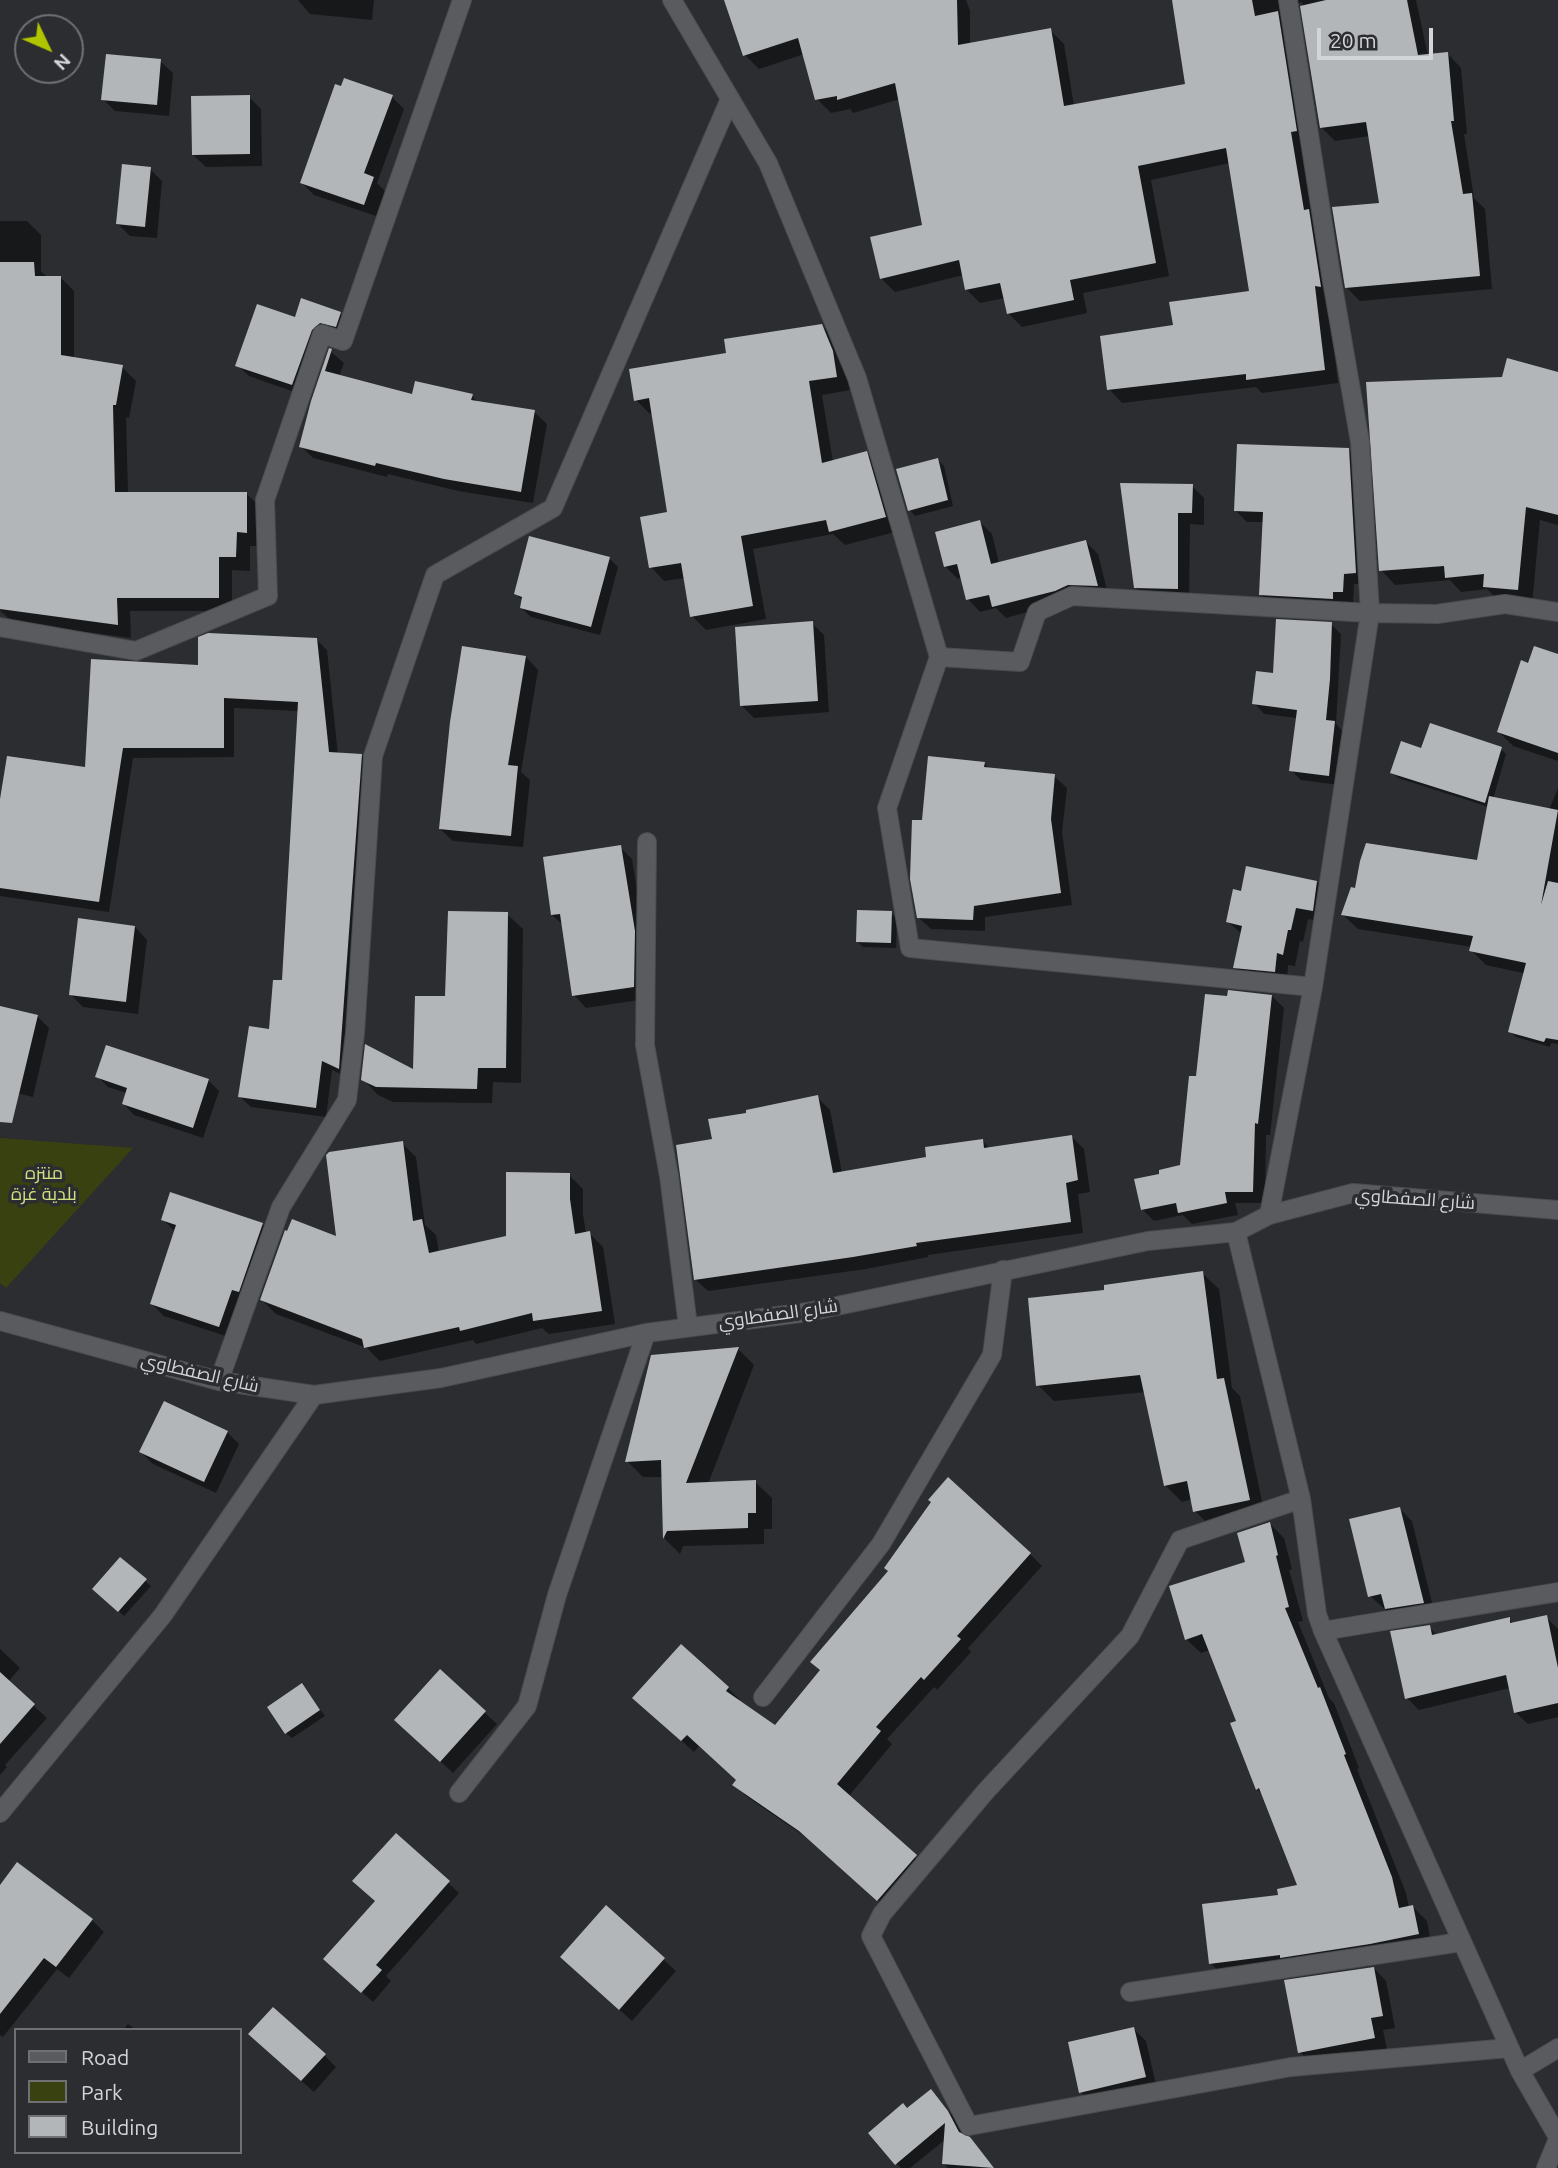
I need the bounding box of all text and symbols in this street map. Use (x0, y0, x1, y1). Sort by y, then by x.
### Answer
north arrow (14, 14, 84, 84)
scale bar (1320, 14, 1436, 58)
text: 20 m (1330, 28, 1377, 52)
text: N (50, 49, 76, 75)
park label: منتزه بلدية غزة (11, 1162, 77, 1204)
street label: شارع الصفطاوي (1354, 1184, 1476, 1214)
street label: شارع الصفطاوي (717, 1295, 839, 1333)
street label: شارع الصفطاوي (139, 1349, 261, 1397)
legend (14, 2028, 242, 2154)
text: Road (81, 2045, 129, 2069)
text: Park (81, 2080, 123, 2104)
text: Building (81, 2115, 158, 2139)

